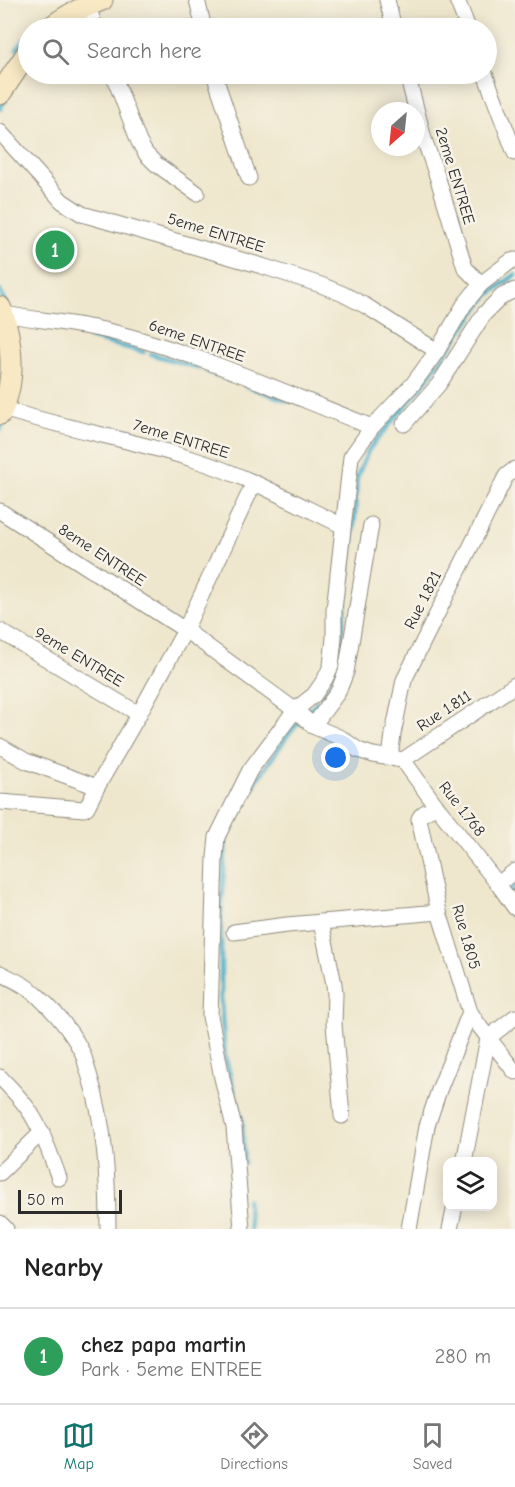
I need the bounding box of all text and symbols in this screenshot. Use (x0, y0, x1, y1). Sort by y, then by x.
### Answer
search box (18, 18, 497, 84)
icon: search (39, 35, 72, 68)
text: Search here (87, 38, 202, 64)
north arrow (371, 102, 425, 156)
street label: 2eme ENTREE (432, 125, 478, 227)
street label: 5eme ENTREE (165, 210, 267, 256)
pin: 1 (36, 228, 74, 272)
street label: 6eme ENTREE (146, 316, 248, 366)
street label: 7eme ENTREE (131, 416, 232, 462)
street label: 8eme ENTREE (55, 520, 149, 590)
street label: Rue 1.821 (401, 568, 445, 632)
street label: 9eme ENTREE (31, 623, 127, 691)
street label: Rue 1.811 (414, 687, 474, 735)
your location (321, 743, 350, 772)
street label: Rue 1.768 (435, 778, 489, 840)
street label: Rue 1.805 (448, 903, 484, 971)
map controls (443, 1157, 497, 1211)
button: layers (443, 1157, 497, 1211)
scale bar (18, 1187, 122, 1214)
text: 50 m (27, 1191, 64, 1209)
text: Nearby (24, 1253, 103, 1283)
text: chez papa martin (81, 1332, 246, 1358)
text: 1 (40, 1345, 47, 1368)
text: 280 m (435, 1345, 491, 1368)
text: Park · 5eme ENTREE (81, 1358, 262, 1381)
tab: Map (62, 1419, 95, 1473)
tab: Directions (220, 1419, 288, 1473)
tab: Saved (413, 1419, 453, 1473)

